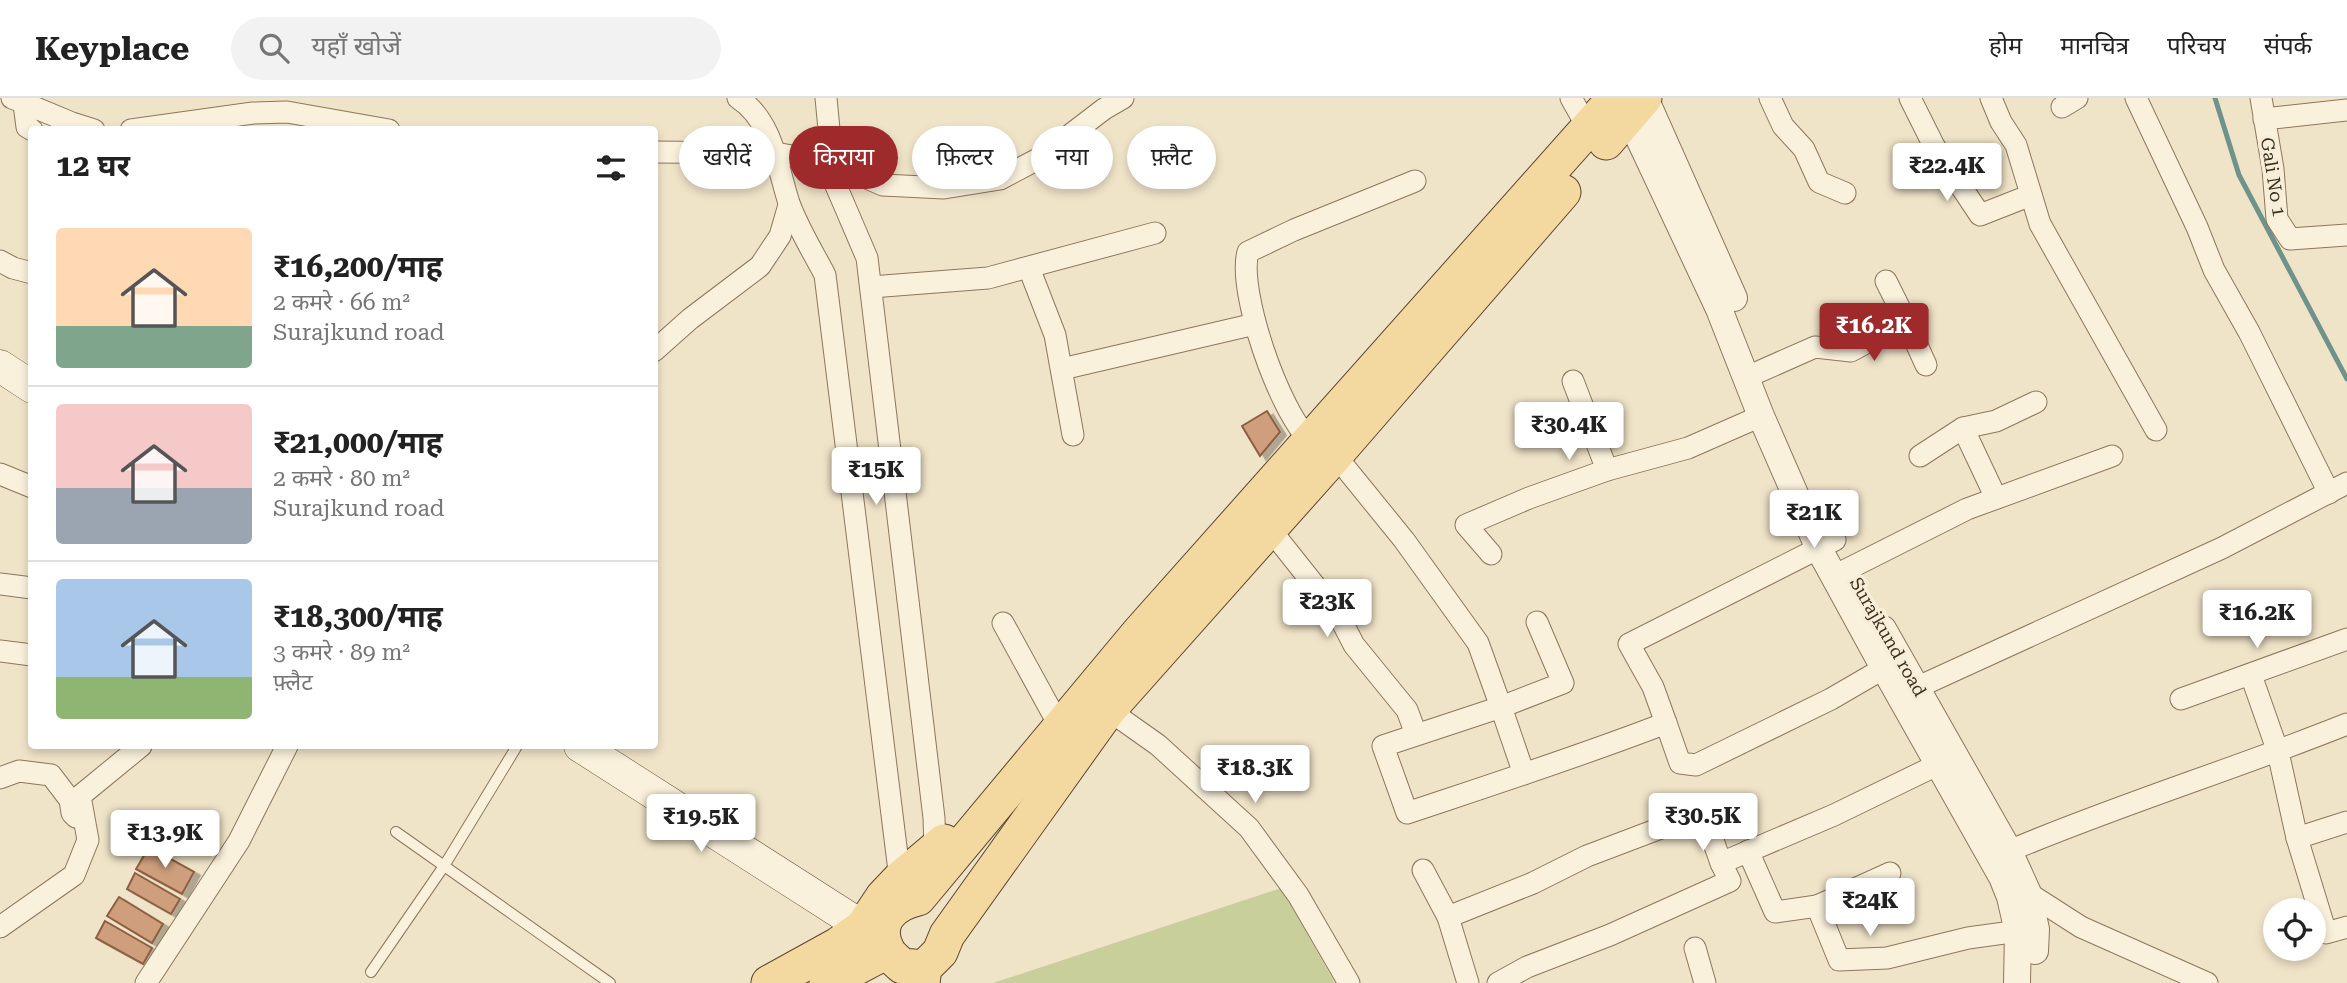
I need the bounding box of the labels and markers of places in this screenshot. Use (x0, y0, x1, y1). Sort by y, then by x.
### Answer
pin: ₹22.4K (1890, 144, 2004, 203)
pin: ₹16.2K (1817, 303, 1931, 363)
pin: ₹30.4K (1512, 402, 1626, 462)
pin: ₹15K (835, 448, 917, 507)
pin: ₹21K (1773, 490, 1855, 550)
pin: ₹23K (1286, 580, 1368, 639)
pin: ₹16.2K (2200, 590, 2314, 650)
pin: ₹18.3K (1198, 746, 1312, 805)
pin: ₹19.5K (644, 794, 758, 854)
pin: ₹30.5K (1646, 794, 1760, 853)
pin: ₹13.9K (108, 810, 222, 870)
pin: ₹24K (1829, 878, 1911, 938)

